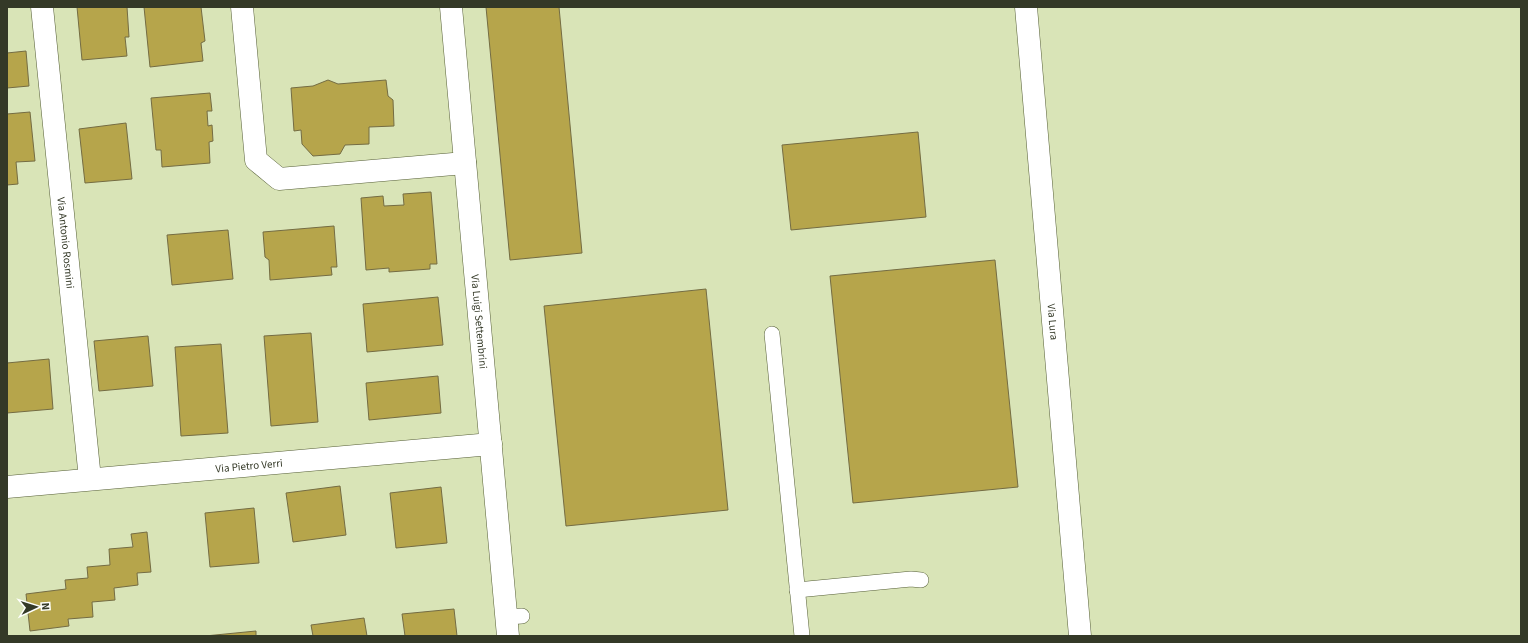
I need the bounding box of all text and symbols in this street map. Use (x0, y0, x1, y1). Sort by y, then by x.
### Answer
street label: Via Antonio Rosmini (54, 196, 78, 289)
street label: Via Luigi Settembrini (468, 274, 491, 370)
street label: Via Lura (1044, 303, 1062, 341)
street label: Via Pietro Verri (215, 455, 283, 476)
north arrow (16, 587, 56, 627)
text: N (38, 602, 53, 611)

